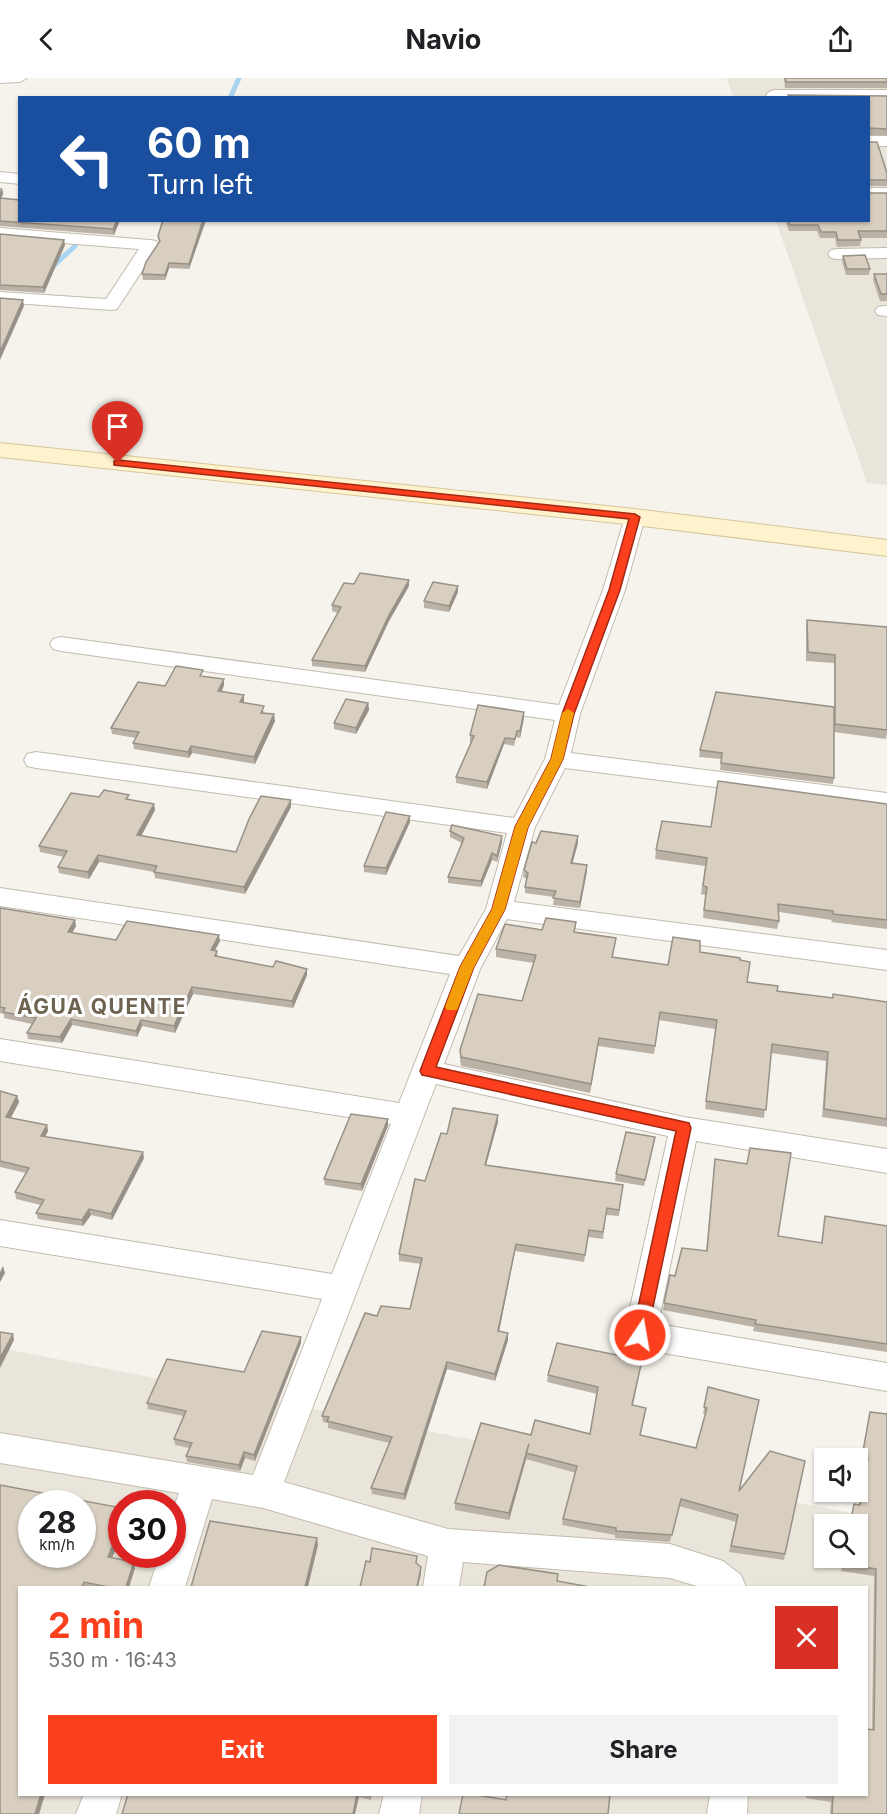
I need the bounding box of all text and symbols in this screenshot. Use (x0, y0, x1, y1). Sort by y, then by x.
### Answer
icon: back (30, 23, 63, 56)
text: Navio (406, 23, 481, 56)
icon: share (824, 23, 857, 56)
text: 60 m (147, 117, 251, 168)
icon: left (48, 120, 126, 198)
text: Turn left (147, 168, 253, 201)
pin (92, 401, 143, 463)
icon: arrive (101, 410, 134, 443)
district label: ÁGUA QUENTE (17, 993, 187, 1019)
position arrow (608, 1303, 672, 1367)
map controls (814, 1448, 868, 1568)
button: sound (814, 1448, 868, 1502)
speed limit sign: 30 (108, 1490, 186, 1568)
text: 28 (38, 1504, 76, 1540)
button: search (814, 1514, 868, 1568)
text: km/h (39, 1535, 75, 1554)
text: 2 min (48, 1603, 144, 1647)
button: close (775, 1606, 838, 1669)
text: 530 m · 16:43 (48, 1648, 177, 1672)
button: Exit (48, 1715, 437, 1784)
button: Share (449, 1715, 838, 1784)

